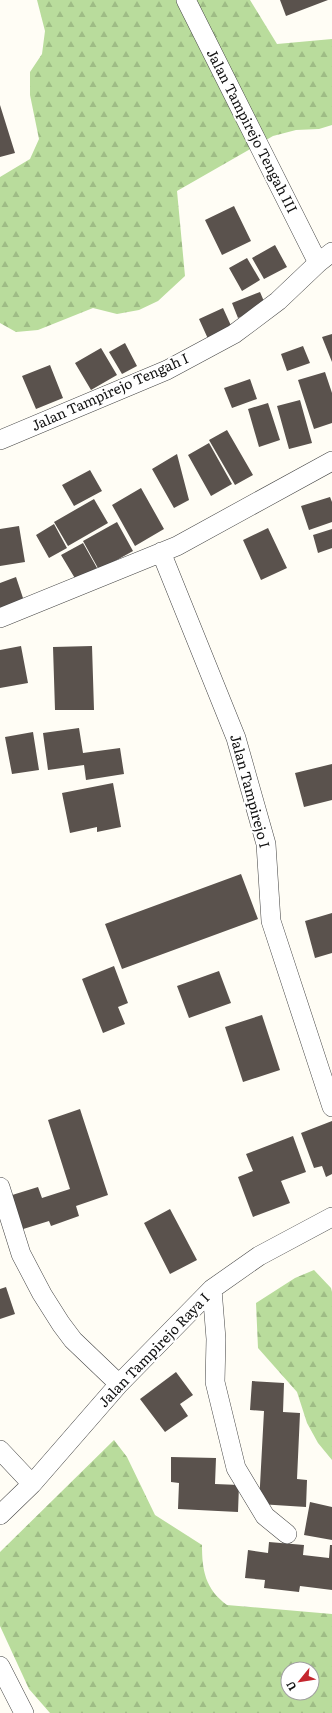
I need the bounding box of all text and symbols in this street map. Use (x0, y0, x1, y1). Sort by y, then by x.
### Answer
street label: Jalan Tampirejo Tengah III (203, 45, 303, 216)
street label: Jalan Tampirejo Tengah I (28, 347, 191, 435)
street label: Jalan Tampirejo I (226, 732, 276, 850)
street label: Jalan Tampirejo Raya I (93, 1288, 213, 1411)
north arrow (280, 1661, 320, 1701)
text: U (281, 1678, 300, 1694)

